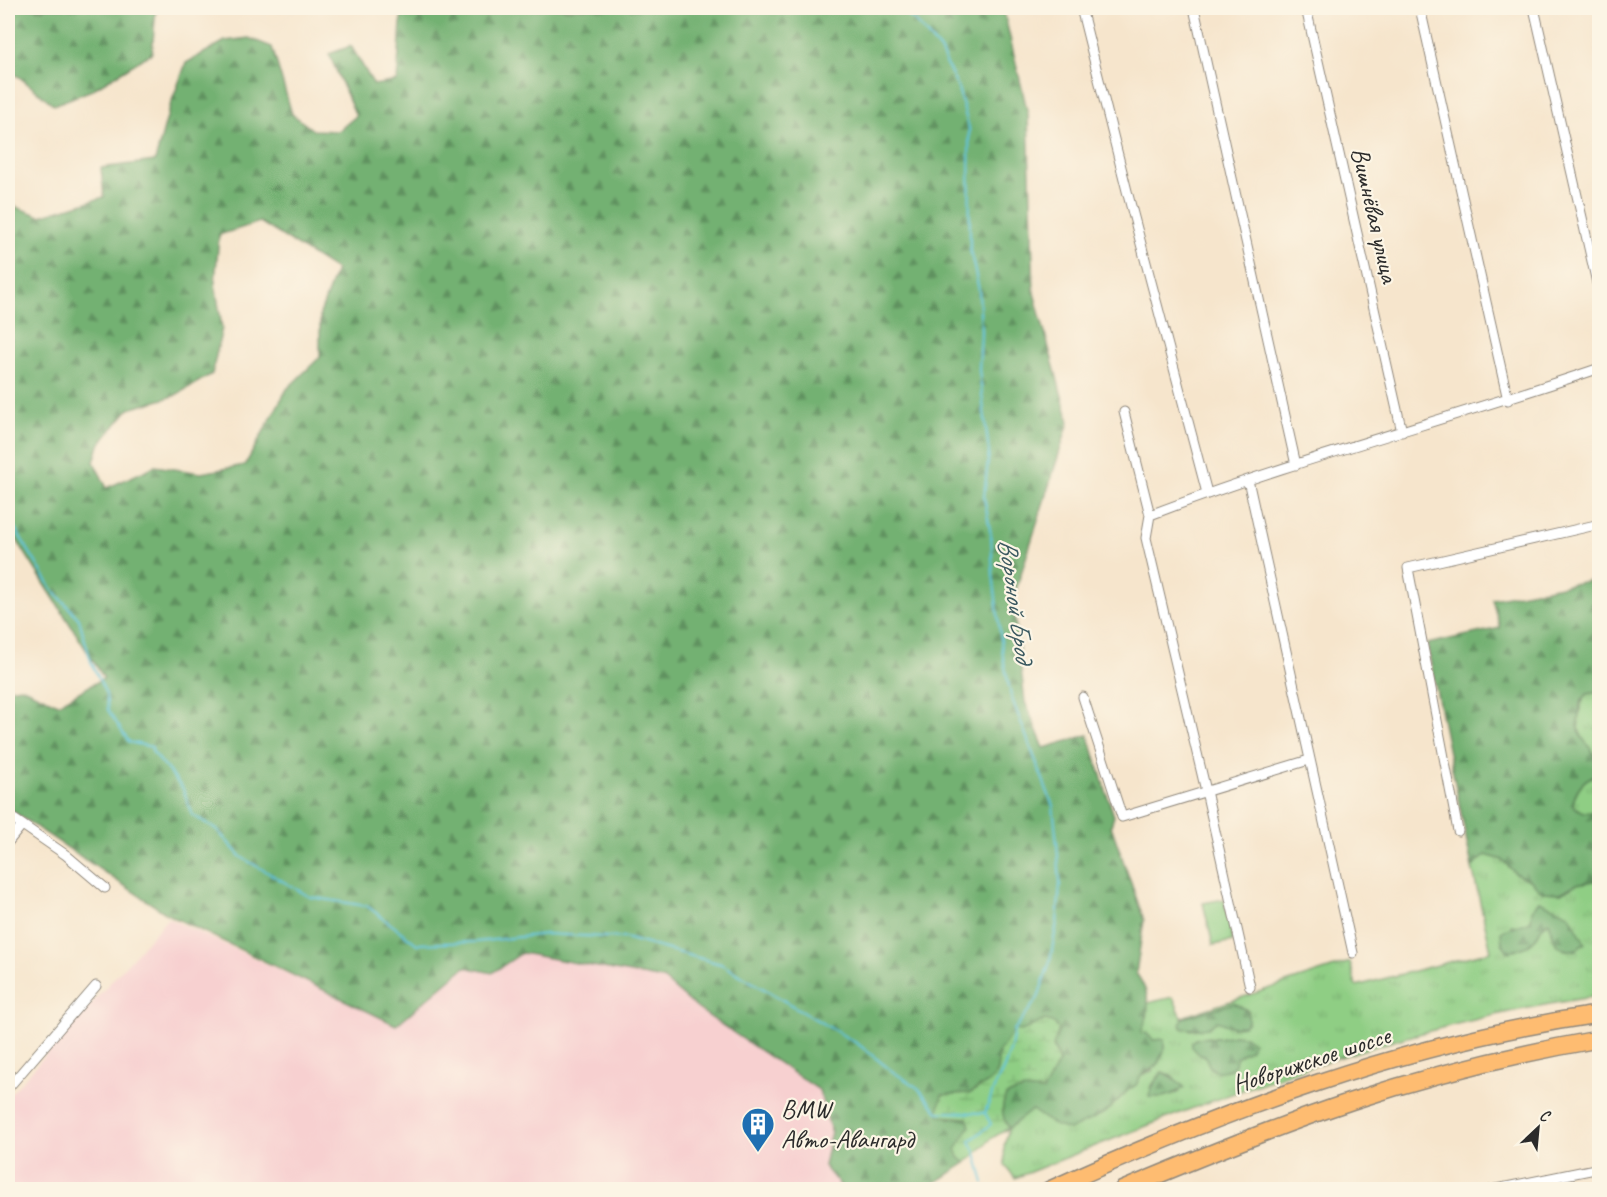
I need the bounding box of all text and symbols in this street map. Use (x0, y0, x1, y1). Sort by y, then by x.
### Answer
street label: Вишнёвая улица (1343, 144, 1407, 287)
water label: Вороной Брод (991, 536, 1042, 669)
street label: Новорижское шоссе (1228, 1018, 1397, 1101)
place label: BMW Авто-Авангард (781, 1093, 916, 1156)
north arrow (1508, 1098, 1568, 1158)
text: С (1536, 1105, 1554, 1127)
building icon: BMW Авто-Авангард (740, 1106, 776, 1153)

